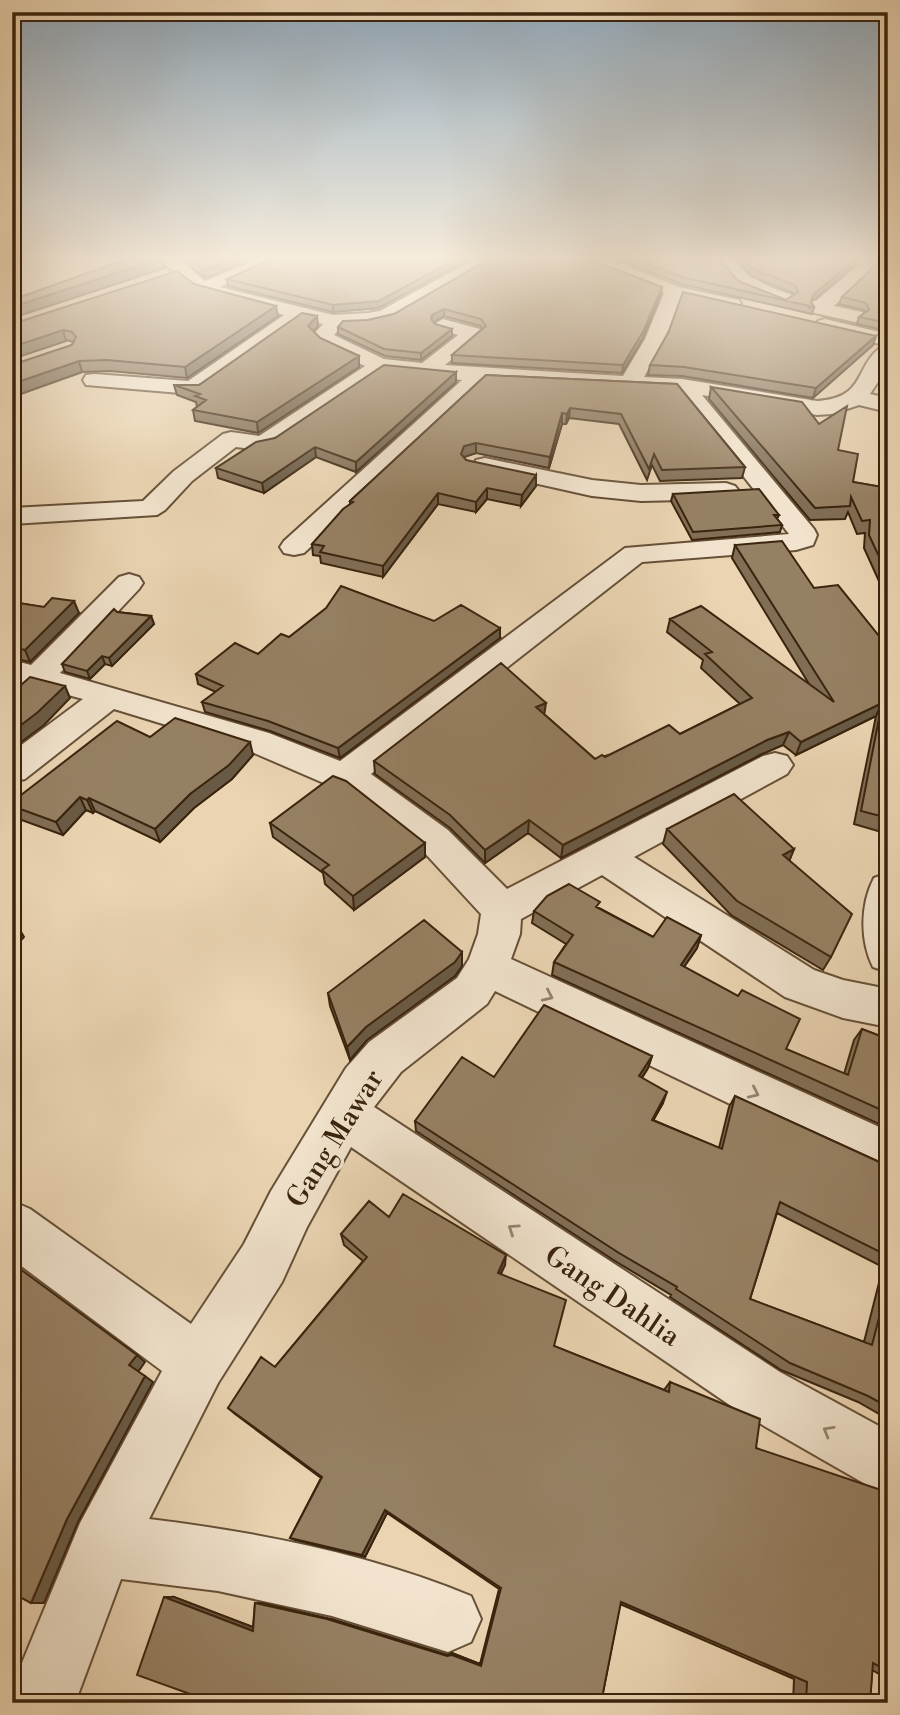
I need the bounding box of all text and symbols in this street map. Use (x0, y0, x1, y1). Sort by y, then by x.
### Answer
one-way arrow (541, 988, 553, 1002)
street label: Gang Mawar (279, 1063, 392, 1214)
one-way arrow (747, 1085, 759, 1099)
one-way arrow (508, 1225, 521, 1237)
street label: Gang Dahlia (538, 1238, 687, 1355)
one-way arrow (823, 1426, 836, 1439)

